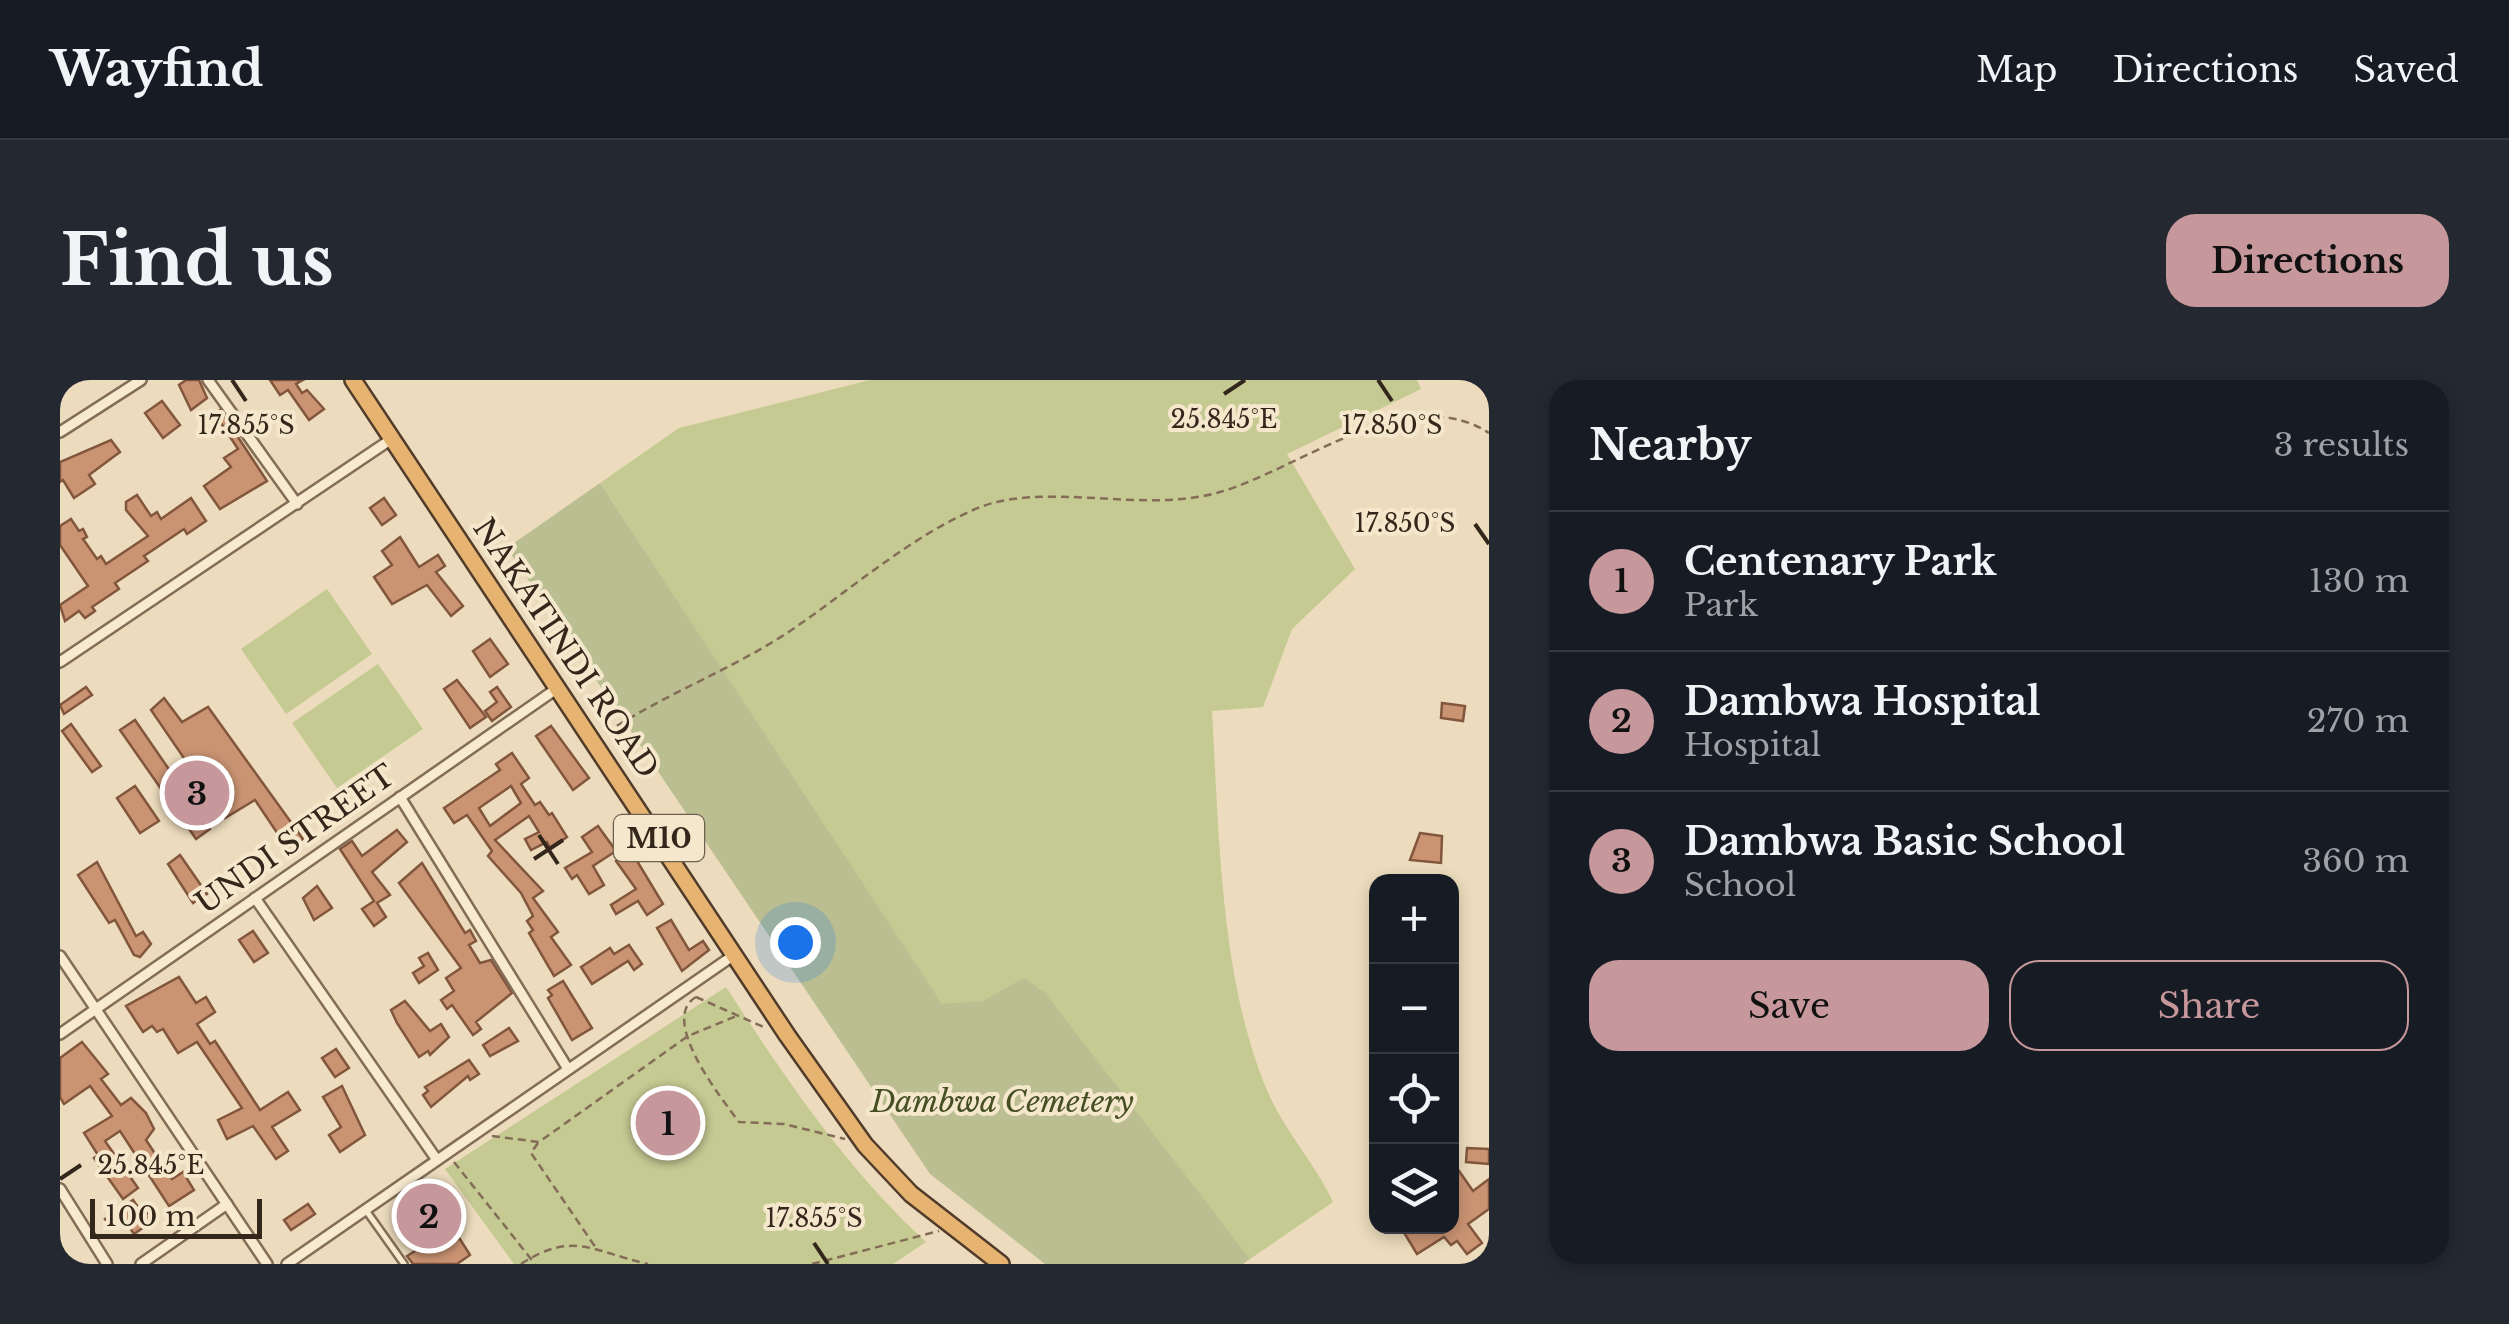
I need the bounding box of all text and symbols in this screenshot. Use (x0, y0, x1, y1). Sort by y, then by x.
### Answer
text: Wayfind (50, 39, 264, 99)
text: Map (1976, 48, 2057, 91)
text: Directions (2112, 48, 2298, 91)
text: Saved (2353, 48, 2459, 91)
button: Directions (2166, 214, 2449, 307)
text: Find us (60, 217, 334, 304)
text: 25.845°E (1171, 404, 1277, 435)
text: 17.855°S (197, 410, 295, 441)
text: 17.850°S (1342, 410, 1442, 441)
text: Nearby (1589, 419, 1752, 471)
text: 3 results (2274, 425, 2409, 465)
text: 17.850°S (1355, 508, 1455, 539)
street label: NAKATINDI ROAD (465, 511, 667, 785)
text: Centenary Park (1684, 538, 1997, 585)
text: 1 (1615, 561, 1628, 601)
text: 130 m (2309, 561, 2409, 601)
text: Park (1684, 585, 1758, 625)
text: Dambwa Hospital (1684, 678, 2041, 725)
text: 2 (1611, 701, 1632, 741)
text: 270 m (2307, 701, 2409, 741)
text: Hospital (1684, 725, 1821, 765)
pin: 3 (164, 756, 230, 830)
street label: UNDI STREET (188, 757, 402, 921)
road number: M10 (614, 815, 704, 861)
text: Dambwa Basic School (1684, 818, 2125, 865)
text: 3 (1611, 841, 1632, 881)
text: 360 m (2302, 841, 2409, 881)
text: School (1684, 865, 1796, 905)
map controls (1369, 874, 1459, 1234)
button: + (1369, 874, 1459, 964)
your location (770, 917, 821, 968)
button: Save (1589, 960, 1989, 1051)
button: Share (2009, 960, 2409, 1051)
button: − (1369, 964, 1459, 1054)
button: locate (1369, 1054, 1459, 1144)
park label: Dambwa Cemetery (869, 1083, 1134, 1120)
pin: 1 (636, 1086, 700, 1160)
button: layers (1369, 1144, 1459, 1234)
text: 25.845°E (98, 1150, 204, 1181)
pin: 2 (396, 1178, 462, 1254)
scale bar (90, 1194, 262, 1238)
text: 100 m (105, 1199, 196, 1234)
text: 17.855°S (765, 1203, 863, 1234)

